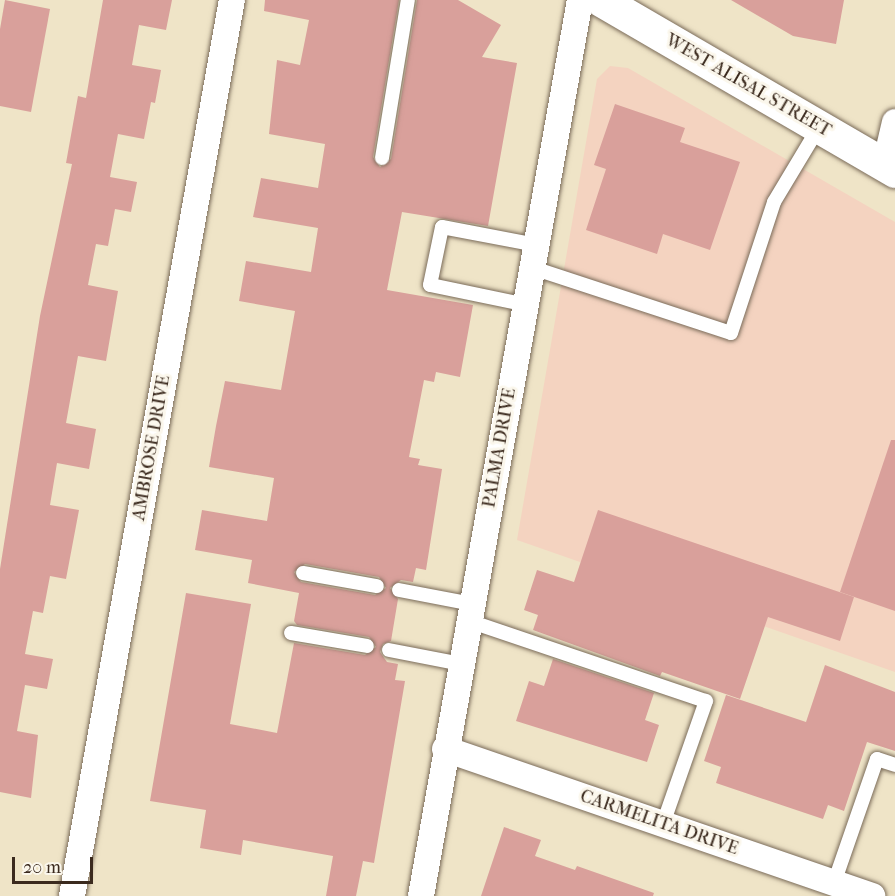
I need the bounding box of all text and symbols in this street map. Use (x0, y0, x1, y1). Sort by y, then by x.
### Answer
street label: WEST ALISAL STREET (661, 30, 835, 142)
street label: AMBROSE DRIVE (129, 374, 175, 522)
street label: PALMA DRIVE (479, 387, 521, 509)
street label: CARMELITA DRIVE (577, 786, 741, 860)
scale bar (15, 845, 96, 883)
text: 20 m (23, 857, 61, 878)

